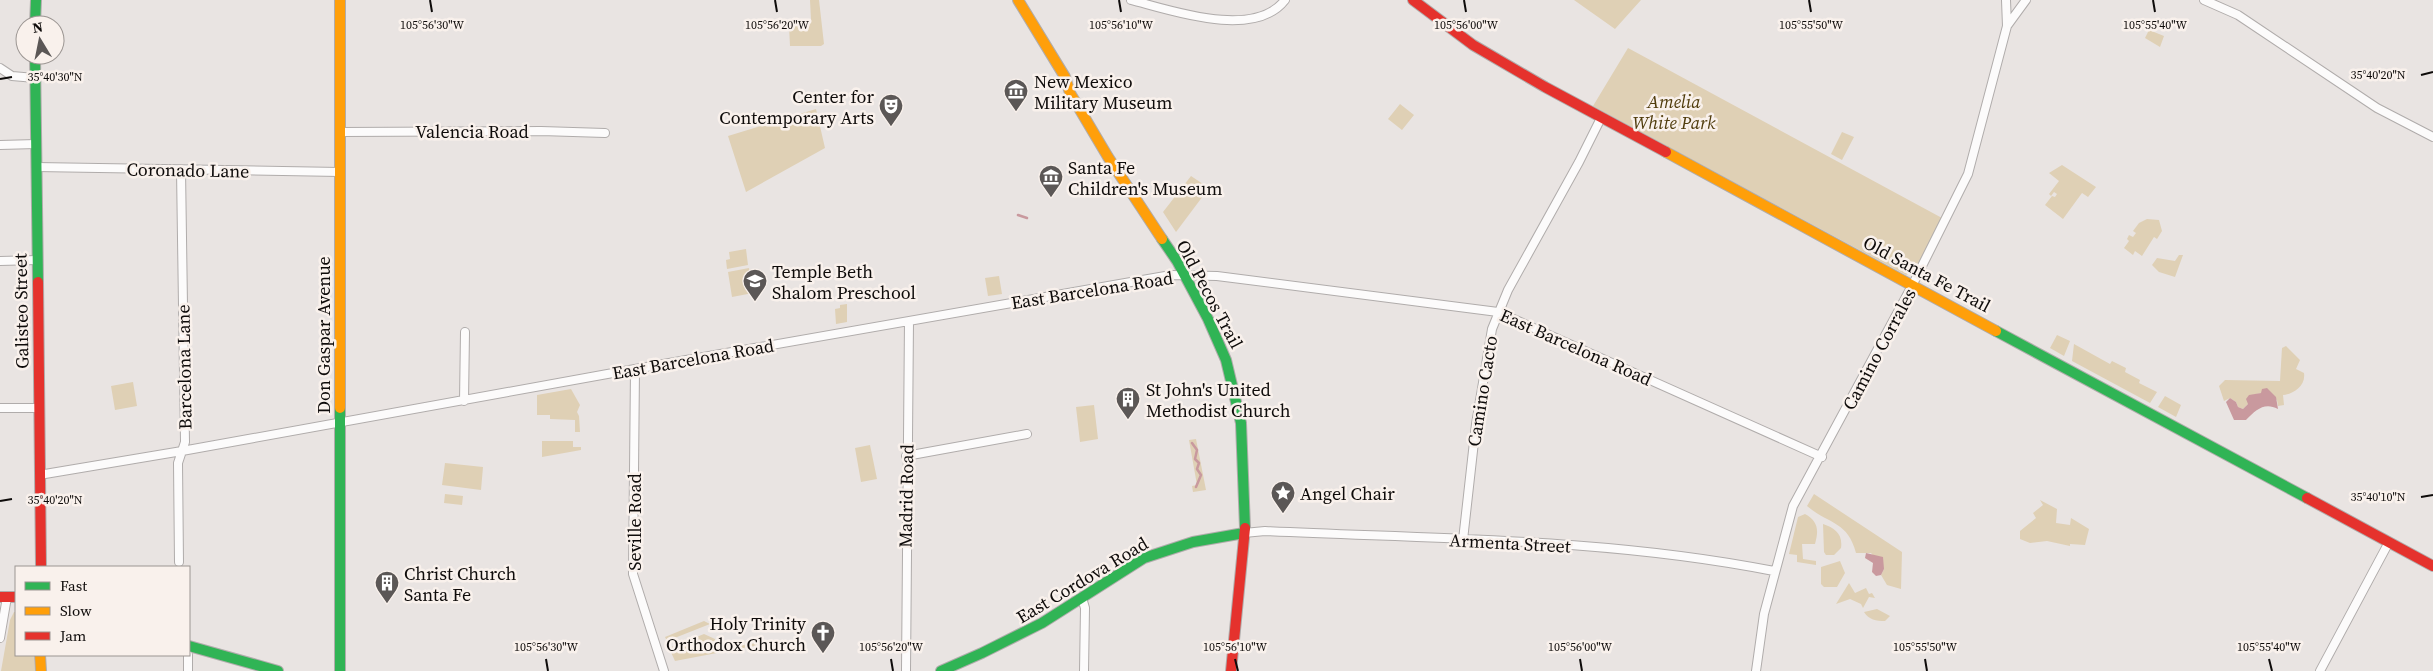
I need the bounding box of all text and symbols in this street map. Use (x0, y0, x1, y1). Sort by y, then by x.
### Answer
north arrow (15, 15, 65, 65)
text: N (31, 16, 45, 38)
text: 105°56'30"W (400, 17, 464, 33)
text: 105°56'20"W (745, 17, 809, 33)
text: 105°56'10"W (1089, 17, 1153, 33)
text: 105°56'00"W (1434, 17, 1498, 33)
text: 105°55'50"W (1779, 17, 1843, 33)
text: 105°55'40"W (2123, 17, 2187, 33)
text: 35°40'20"N (2350, 67, 2406, 83)
text: 35°40'30"N (27, 69, 83, 85)
place label: New Mexico Military Museum (1034, 69, 1173, 115)
museum icon: New Mexico Military Museum (1003, 78, 1029, 112)
place label: Center for Contemporary Arts (719, 84, 874, 130)
park label: Amelia White Park (1633, 89, 1716, 135)
theatre icon: Center for Contemporary Arts (878, 93, 904, 127)
street label: Valencia Road (415, 119, 529, 144)
place label: Santa Fe Children's Museum (1068, 155, 1223, 201)
street label: Coronado Lane (126, 156, 250, 184)
museum icon: Santa Fe Children's Museum (1038, 164, 1064, 198)
street label: Old Santa Fe Trail (1859, 230, 1995, 318)
street label: Old Pecos Trail (1171, 235, 1249, 353)
street label: Galisteo Street (7, 253, 35, 369)
street label: Don Gaspar Avenue (311, 256, 336, 414)
place label: Temple Beth Shalom Preschool (772, 259, 916, 305)
street label: East Barcelona Road (1009, 265, 1175, 315)
school or university icon: Temple Beth Shalom Preschool (742, 268, 768, 302)
street label: Camino Corrales (1836, 283, 1922, 414)
street label: East Barcelona Road (1496, 302, 1656, 392)
street label: Barcelona Lane (170, 304, 198, 430)
street label: East Barcelona Road (610, 332, 776, 386)
street label: Camino Cacto (1461, 334, 1503, 448)
place label: St John's United Methodist Church (1146, 377, 1291, 423)
building icon: St John's United Methodist Church (1115, 386, 1141, 420)
street label: Madrid Road (893, 444, 919, 548)
street label: Seville Road (622, 473, 647, 571)
place icon: Angel Chair (1270, 480, 1296, 514)
place label: Angel Chair (1300, 481, 1395, 506)
text: 35°40'10"N (2350, 489, 2406, 505)
text: 35°40'20"N (27, 492, 83, 508)
street label: Armenta Street (1449, 527, 1571, 559)
street label: East Cordova Road (1011, 531, 1153, 629)
place label: Christ Church Santa Fe (404, 561, 517, 607)
legend (15, 566, 190, 656)
building icon: Christ Church Santa Fe (374, 570, 400, 604)
text: Fast (60, 575, 87, 596)
text: Slow (60, 600, 92, 621)
place label: Holy Trinity Orthodox Church (666, 611, 807, 657)
church icon: Holy Trinity Orthodox Church (810, 620, 836, 654)
text: Jam (59, 625, 87, 646)
text: 105°56'30"W (514, 639, 578, 655)
text: 105°56'20"W (859, 639, 923, 655)
text: 105°56'10"W (1203, 639, 1267, 655)
text: 105°56'00"W (1548, 639, 1612, 655)
text: 105°55'50"W (1893, 639, 1957, 655)
text: 105°55'40"W (2237, 639, 2301, 655)

